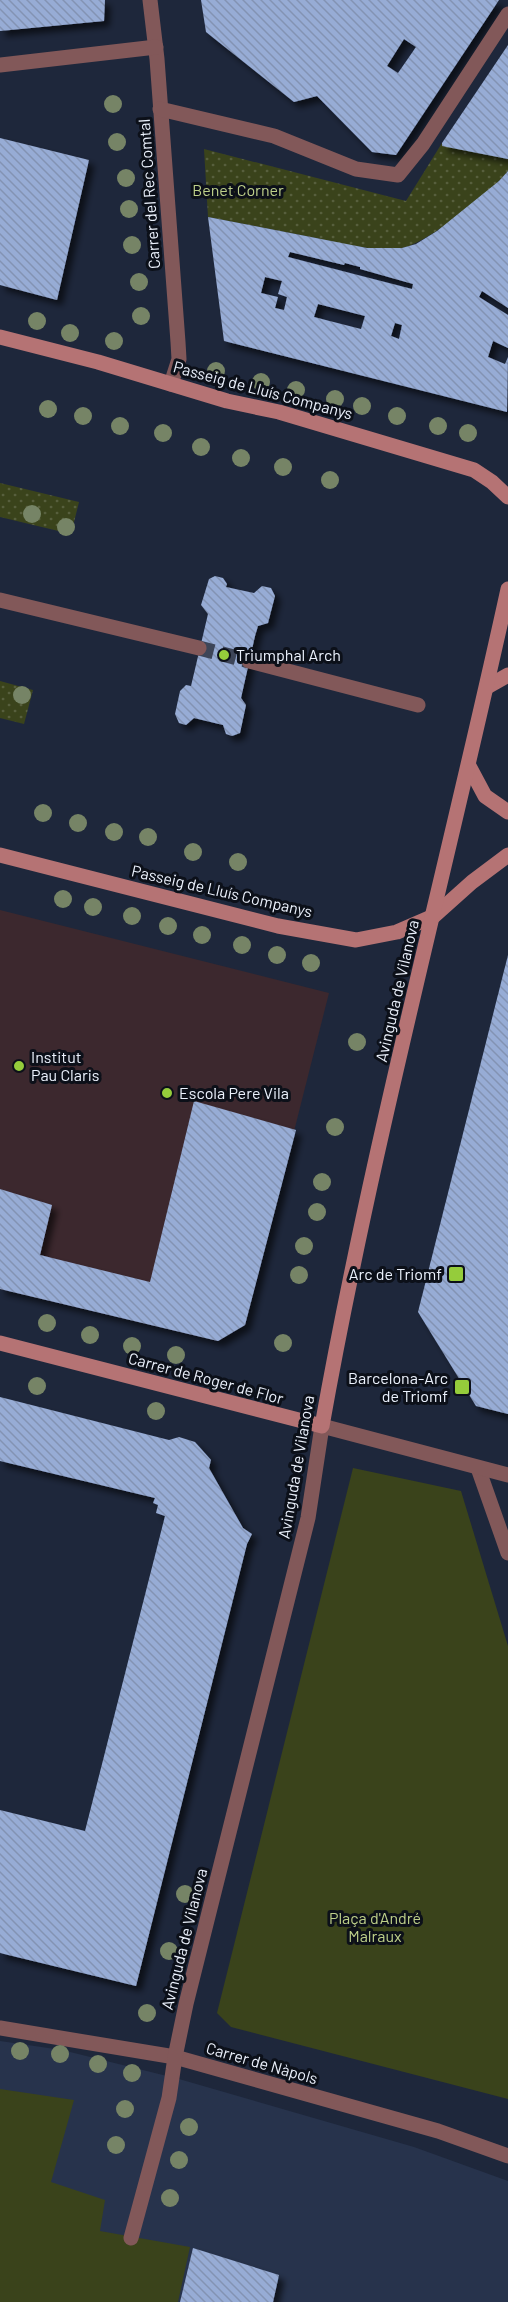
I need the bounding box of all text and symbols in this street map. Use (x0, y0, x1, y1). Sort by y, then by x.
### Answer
street label: Carrer del Rec Comtal (134, 118, 163, 270)
park label: Benet Corner (192, 180, 284, 199)
street label: Passeig de Lluís Companys (171, 356, 355, 423)
place label: Triumphal Arch (236, 645, 341, 664)
marker: Triumphal Arch (217, 648, 231, 662)
street label: Passeig de Lluís Companys (130, 860, 314, 921)
street label: Avinguda de Vilanova (371, 918, 422, 1064)
place label: Institut Pau Claris (31, 1047, 100, 1084)
marker: Institut Pau Claris (12, 1059, 26, 1073)
place label: Escola Pere Vila (179, 1083, 289, 1102)
marker: Escola Pere Vila (160, 1086, 174, 1100)
place label: Arc de Triomf (349, 1264, 442, 1283)
marker: Arc de Triomf (447, 1265, 465, 1283)
street label: Carrer de Roger de Flor (127, 1348, 286, 1407)
place label: Barcelona-Arc de Triomf (348, 1368, 448, 1405)
marker: Barcelona-Arc de Triomf (453, 1378, 471, 1396)
street label: Avinguda de Vilanova (274, 1394, 317, 1540)
street label: Avinguda de Vilanova (157, 1866, 210, 2012)
park label: Plaça d'André Malraux (329, 1908, 421, 1945)
street label: Carrer de Nàpols (204, 2038, 320, 2088)

